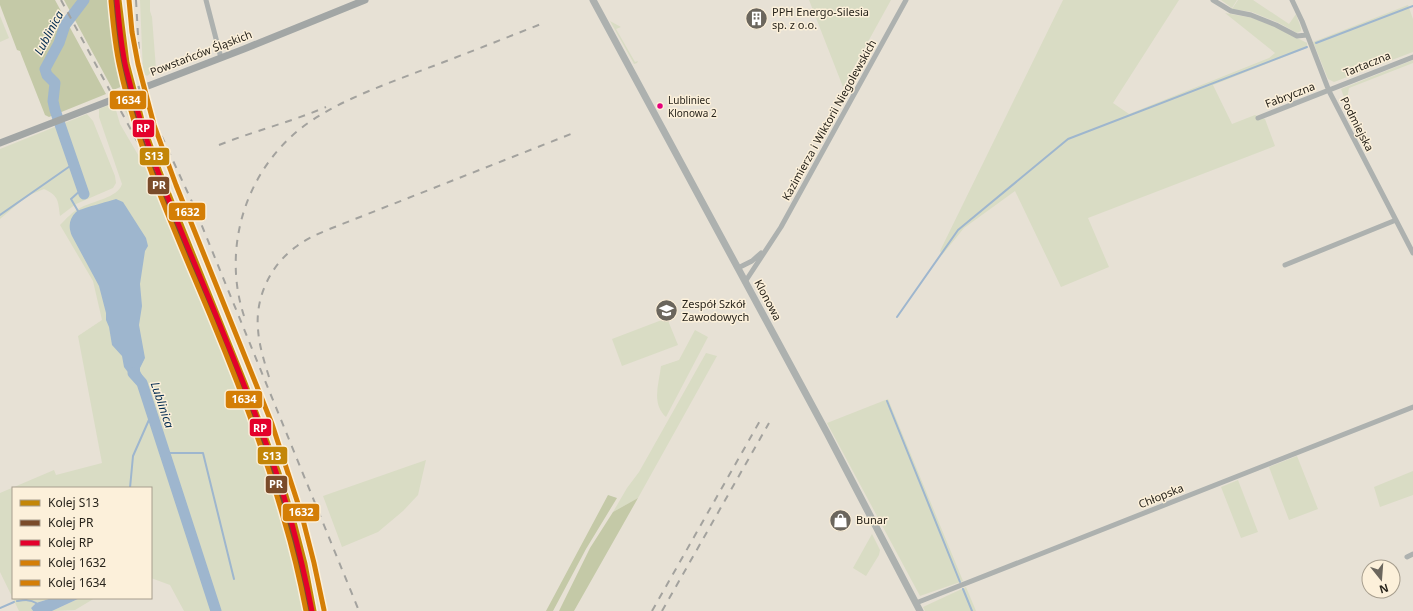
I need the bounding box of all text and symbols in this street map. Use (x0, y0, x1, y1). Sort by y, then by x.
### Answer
place label: PPH Energo-Silesia sp. z o.o. (772, 4, 869, 32)
building icon: PPH Energo-Silesia sp. z o.o. (743, 5, 769, 31)
water label: Lublinica (30, 7, 67, 58)
street label: Powstańców Śląskich (148, 26, 254, 79)
street label: Kazimierza i Wiktorii Niegolewskich (778, 37, 879, 203)
street label: Tartaczna (1341, 47, 1393, 80)
street label: Fabryczna (1263, 78, 1317, 111)
line badge: 1634 (109, 90, 147, 110)
text: 1634 (115, 92, 141, 107)
place label: Lubliniec Klonowa 2 (668, 93, 717, 120)
street label: Podmiejska (1337, 94, 1378, 154)
marker: Lubliniec Klonowa 2 (655, 101, 665, 111)
line badge: RP (132, 119, 155, 138)
text: RP (136, 120, 150, 135)
line badge: S13 (139, 147, 170, 166)
text: S13 (145, 148, 163, 163)
line badge: PR (147, 176, 170, 195)
text: PR (152, 177, 167, 192)
line badge: 1632 (168, 202, 206, 221)
text: 1632 (174, 204, 200, 219)
street label: Klonowa (751, 277, 785, 323)
place label: Zespół Szkół Zawodowych (682, 296, 749, 324)
school or university icon: Zespół Szkół Zawodowych (654, 297, 680, 323)
water label: Lublinica (147, 379, 178, 431)
line badge: 1634 (225, 390, 263, 409)
text: 1634 (231, 391, 257, 406)
line badge: RP (249, 418, 272, 437)
text: RP (253, 420, 267, 435)
line badge: S13 (257, 446, 288, 465)
text: S13 (263, 448, 281, 463)
line badge: PR (265, 475, 288, 494)
text: PR (269, 476, 284, 491)
street label: Chłopska (1136, 480, 1186, 511)
legend (12, 487, 152, 599)
text: Kolej S13 (48, 494, 99, 511)
line badge: 1632 (282, 503, 320, 522)
text: 1632 (288, 504, 314, 519)
shop icon: Bunar (828, 507, 854, 533)
place label: Bunar (856, 512, 888, 527)
text: Kolej PR (48, 514, 94, 531)
text: Kolej RP (48, 534, 94, 551)
text: Kolej 1632 (48, 554, 106, 571)
north arrow (1361, 559, 1401, 599)
text: Kolej 1634 (48, 574, 106, 591)
text: N (1378, 581, 1391, 598)

